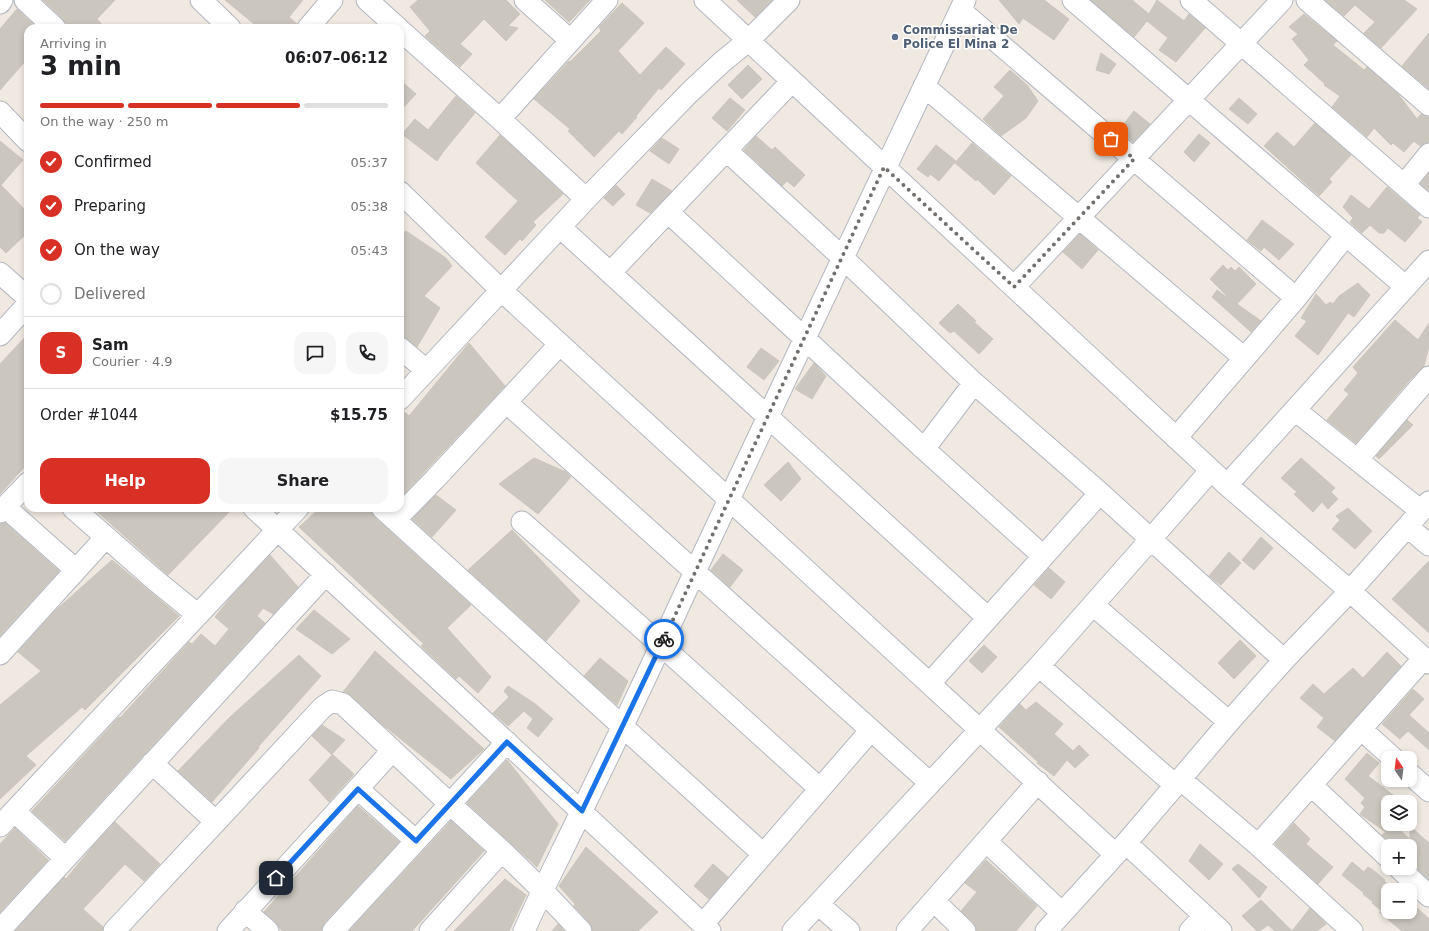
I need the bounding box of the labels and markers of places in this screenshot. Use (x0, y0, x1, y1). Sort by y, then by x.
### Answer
place label: Commissariat De Police El Mina 2 (903, 23, 1018, 51)
marker: Commissariat De Police El Mina 2 (890, 32, 900, 42)
pin (1094, 122, 1128, 156)
pin (259, 861, 293, 895)

